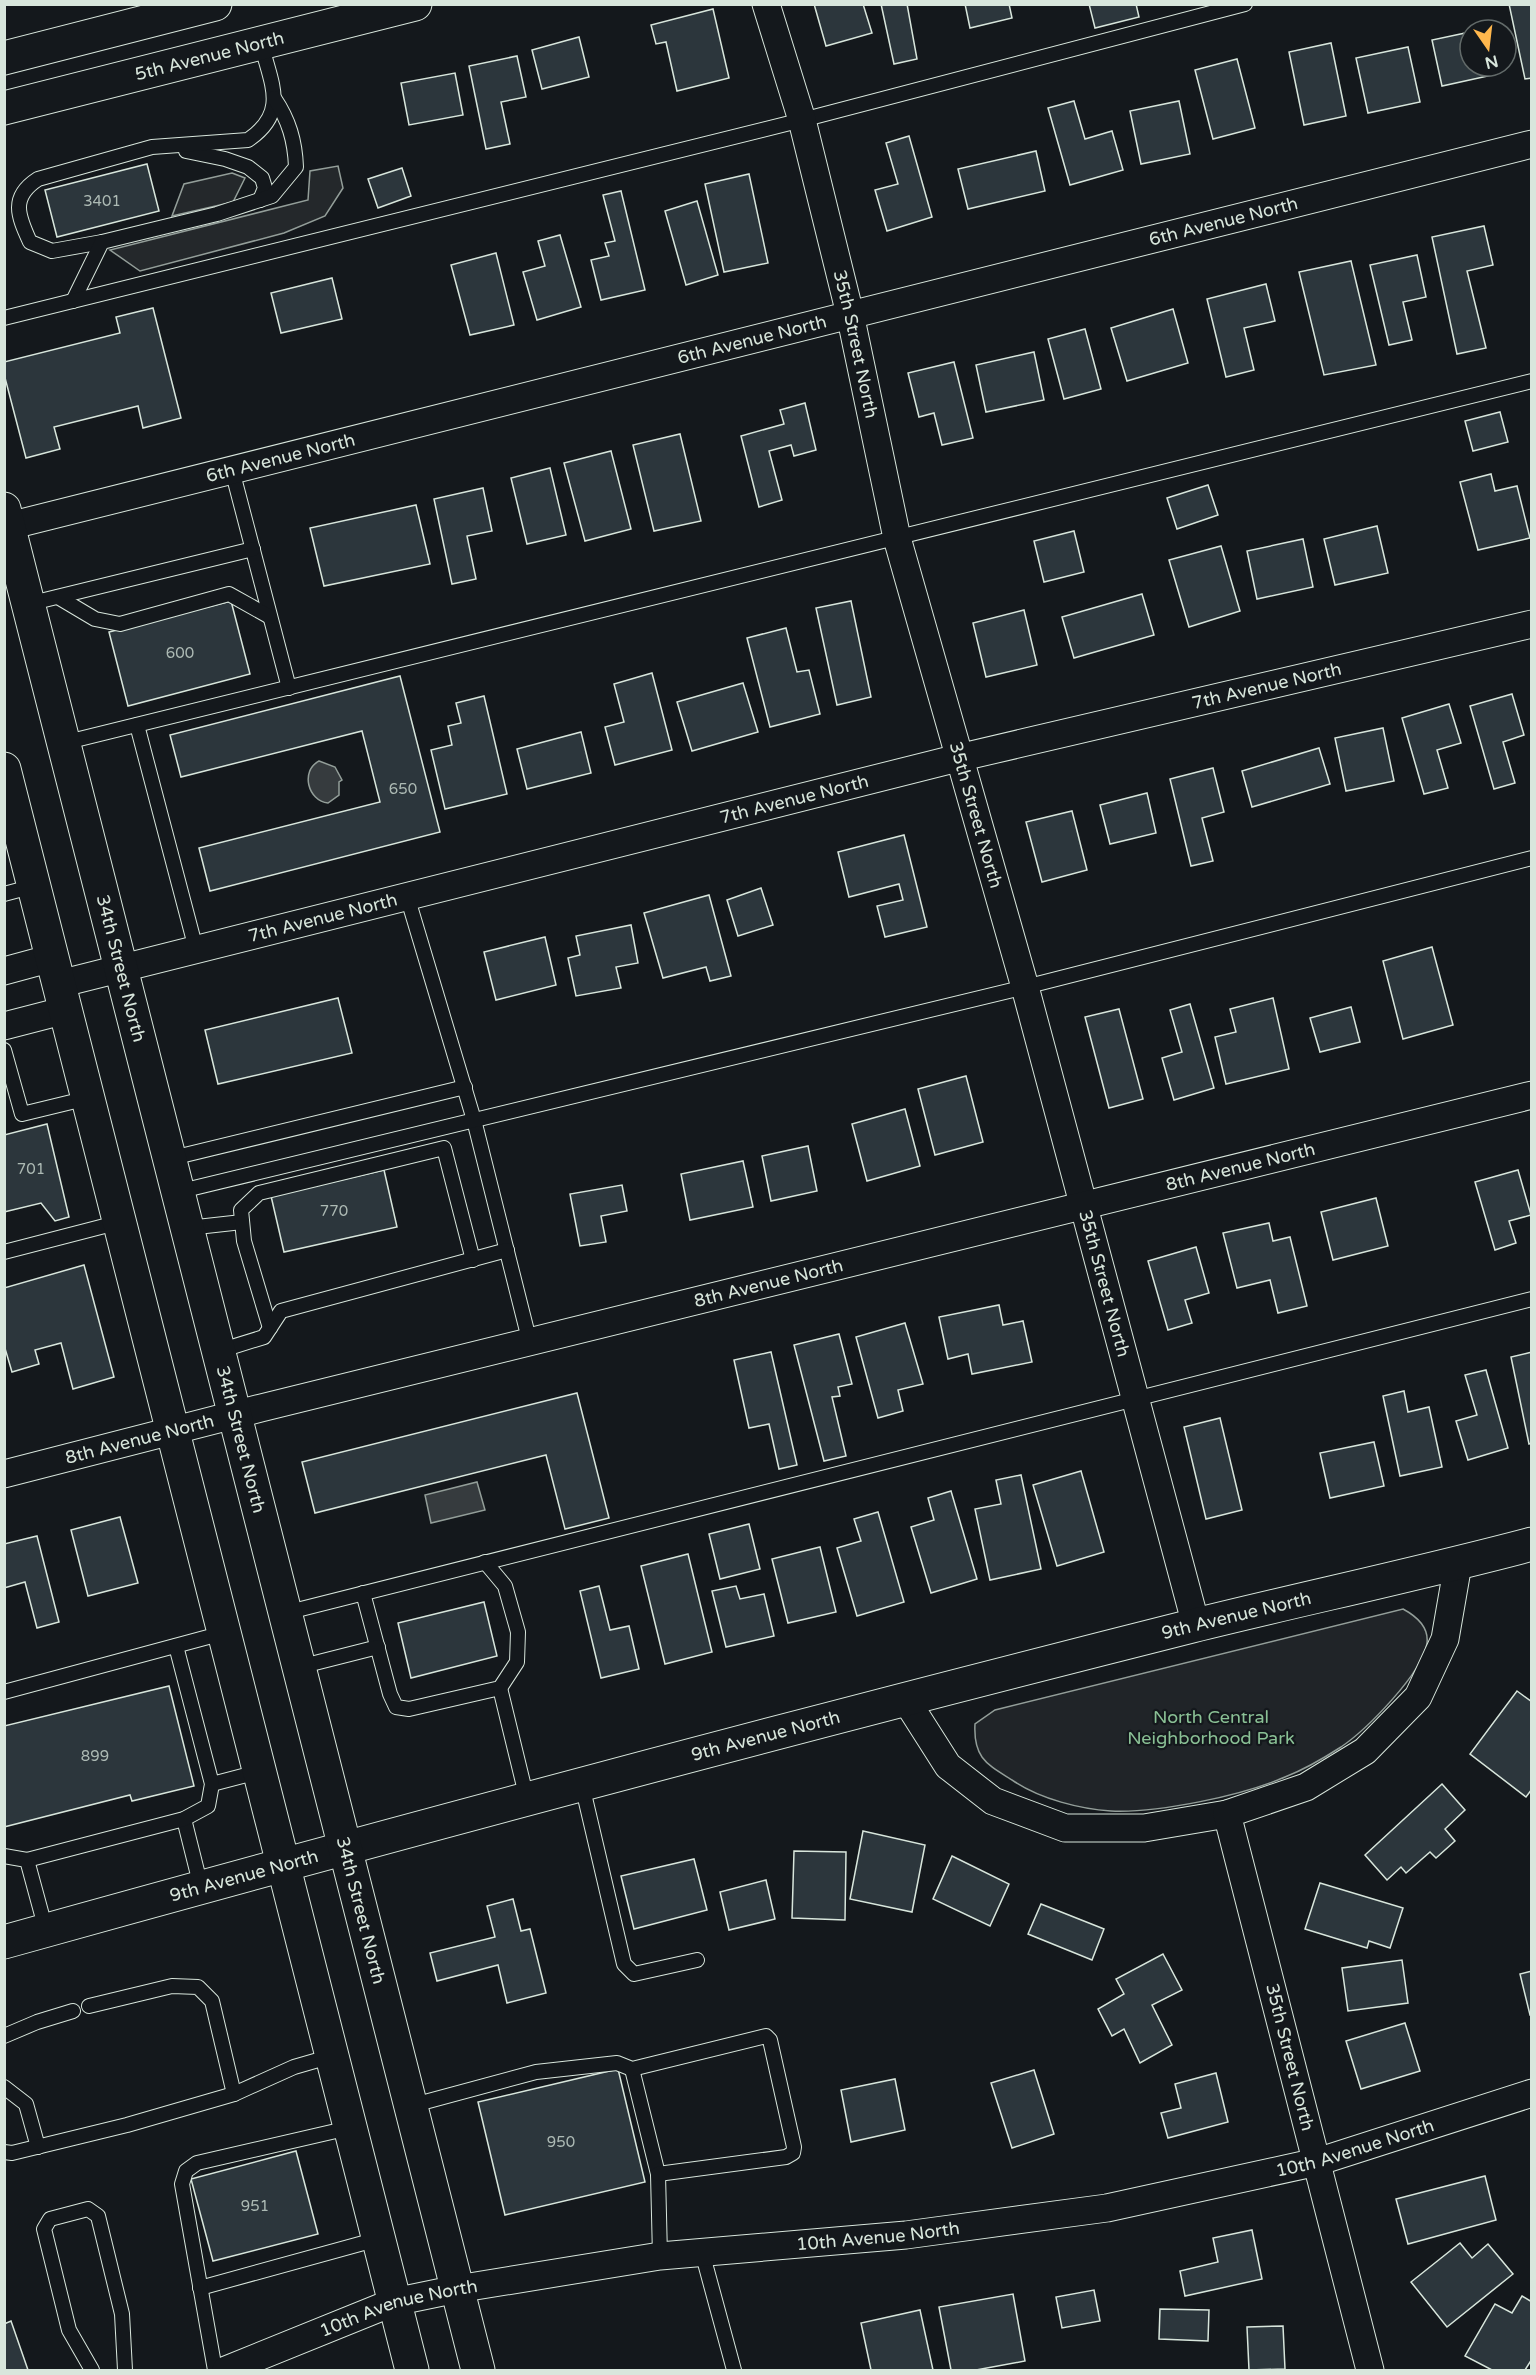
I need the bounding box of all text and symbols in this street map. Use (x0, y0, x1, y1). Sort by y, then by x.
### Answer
north arrow (1458, 18, 1518, 78)
street label: 5th Avenue North (133, 27, 286, 85)
text: N (1483, 50, 1500, 73)
house number: 3401 (83, 192, 121, 210)
street label: 6th Avenue North (1147, 192, 1300, 251)
street label: 35th Street North (829, 268, 883, 420)
street label: 6th Avenue North (675, 310, 829, 369)
street label: 6th Avenue North (204, 429, 357, 487)
house number: 600 (166, 644, 194, 662)
street label: 7th Avenue North (1190, 658, 1344, 714)
street label: 35th Street North (945, 739, 1007, 891)
street label: 7th Avenue North (717, 770, 871, 829)
house number: 650 (389, 780, 417, 798)
street label: 7th Avenue North (246, 888, 400, 947)
street label: 34th Street North (92, 892, 150, 1044)
street label: 8th Avenue North (1164, 1138, 1317, 1196)
house number: 701 (17, 1160, 45, 1178)
house number: 770 (320, 1202, 348, 1220)
street label: 35th Street North (1074, 1208, 1135, 1359)
street label: 8th Avenue North (692, 1254, 845, 1312)
street label: 34th Street North (212, 1363, 270, 1515)
street label: 8th Avenue North (63, 1410, 216, 1469)
street label: 9th Avenue North (1159, 1587, 1313, 1644)
street label: 9th Avenue North (689, 1706, 842, 1766)
park label: North Central Neighborhood Park (1127, 1706, 1295, 1749)
house number: 899 (81, 1747, 109, 1765)
street label: 34th Street North (332, 1834, 390, 1986)
street label: 9th Avenue North (167, 1845, 321, 1907)
street label: 35th Street North (1261, 1981, 1319, 2133)
street label: 10th Avenue North (1274, 2114, 1437, 2182)
house number: 950 (547, 2133, 575, 2151)
house number: 951 (241, 2197, 269, 2215)
street label: 10th Avenue North (795, 2217, 961, 2255)
street label: 10th Avenue North (316, 2275, 479, 2342)

